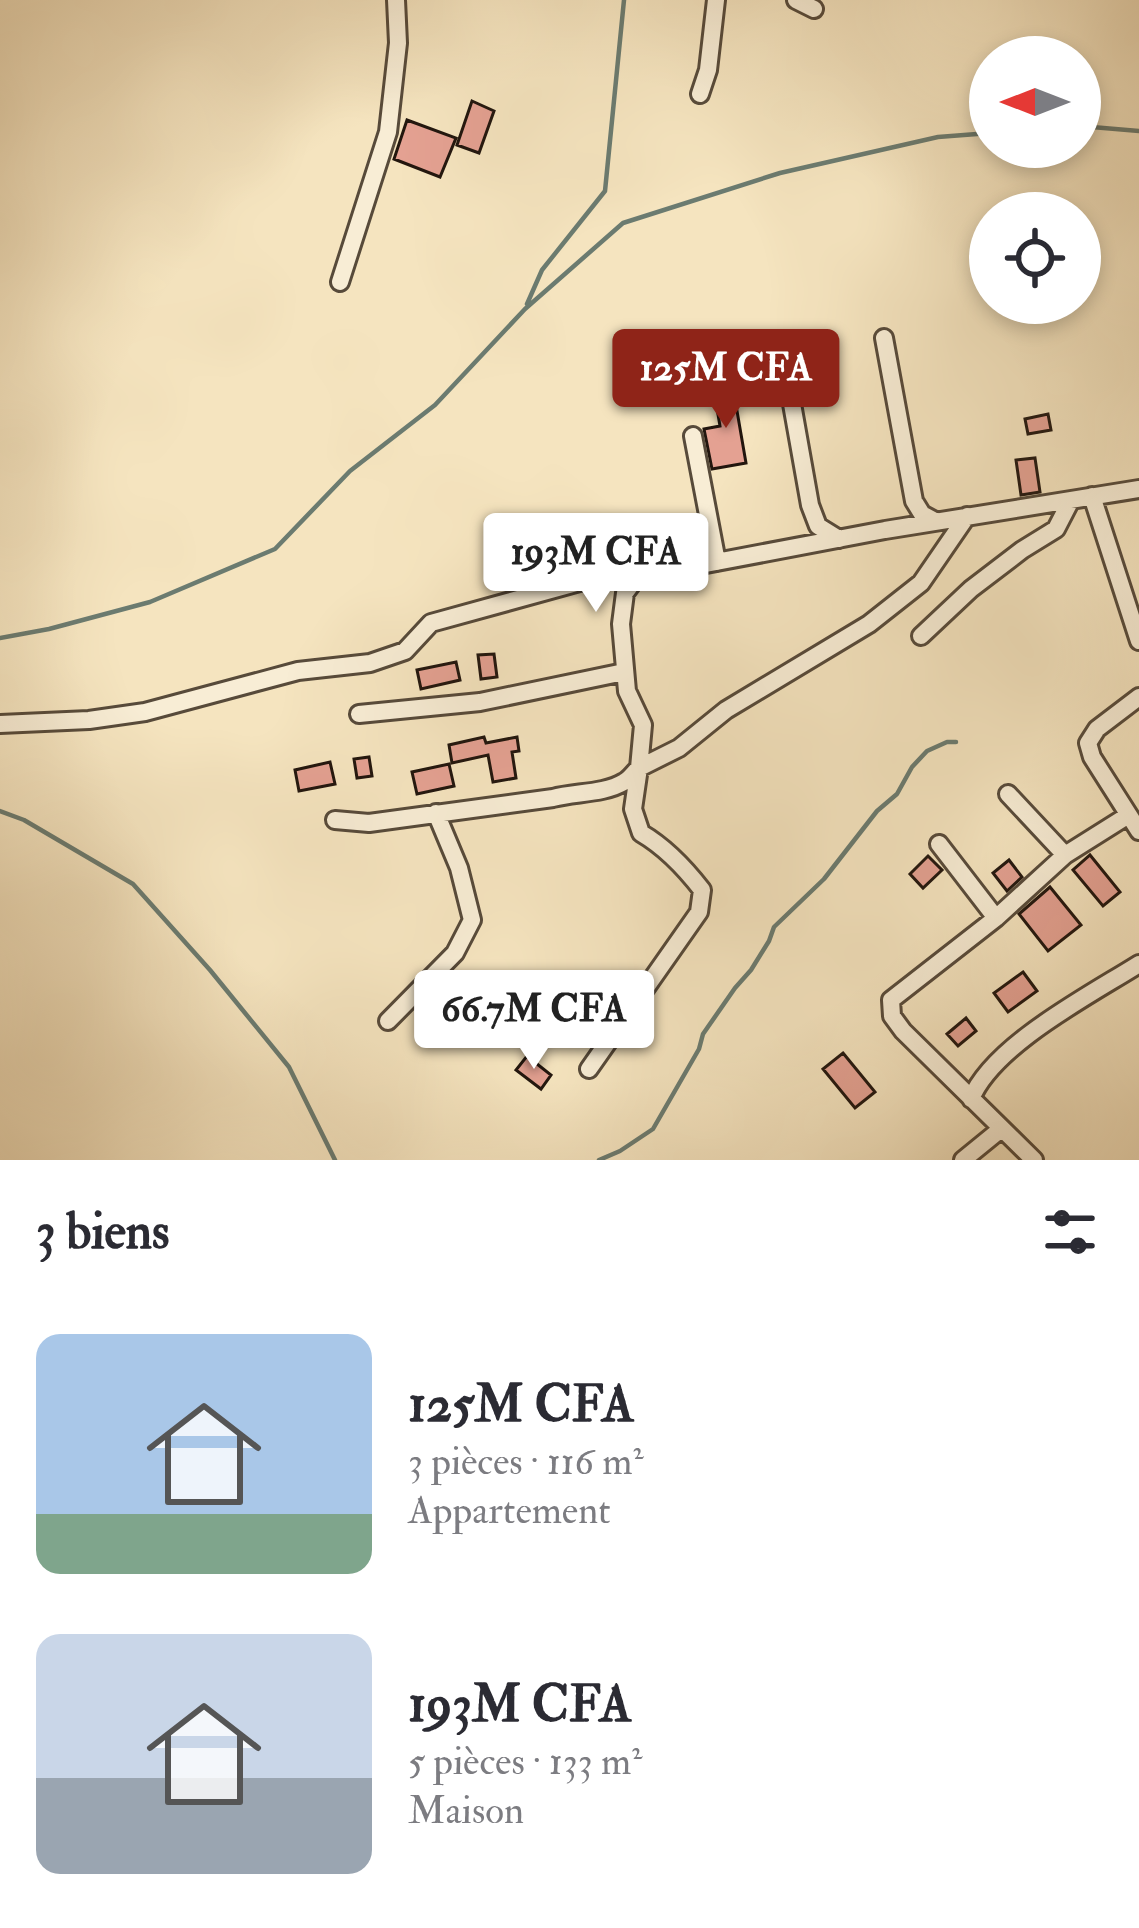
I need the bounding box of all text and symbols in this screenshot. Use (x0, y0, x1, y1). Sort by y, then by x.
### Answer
north arrow (969, 36, 1101, 168)
map controls (969, 36, 1101, 324)
button: locate (969, 192, 1101, 324)
pin: 125M CFA (602, 329, 850, 431)
text: 125M CFA (639, 343, 813, 392)
pin: 193M CFA (472, 513, 720, 615)
text: 193M CFA (510, 527, 682, 576)
pin: 66.7M CFA (397, 970, 671, 1072)
text: 66.7M CFA (441, 984, 627, 1033)
icon: filters (1037, 1199, 1103, 1265)
text: 3 biens (36, 1200, 170, 1264)
text: 125M CFA (408, 1373, 635, 1437)
icon: home (132, 1382, 276, 1526)
text: 3 pièces · 116 m² (408, 1437, 643, 1486)
text: Appartement (408, 1486, 611, 1535)
text: 193M CFA (408, 1673, 632, 1737)
icon: home (132, 1682, 276, 1826)
text: 5 pièces · 133 m² (408, 1737, 642, 1786)
text: Maison (408, 1786, 524, 1835)

